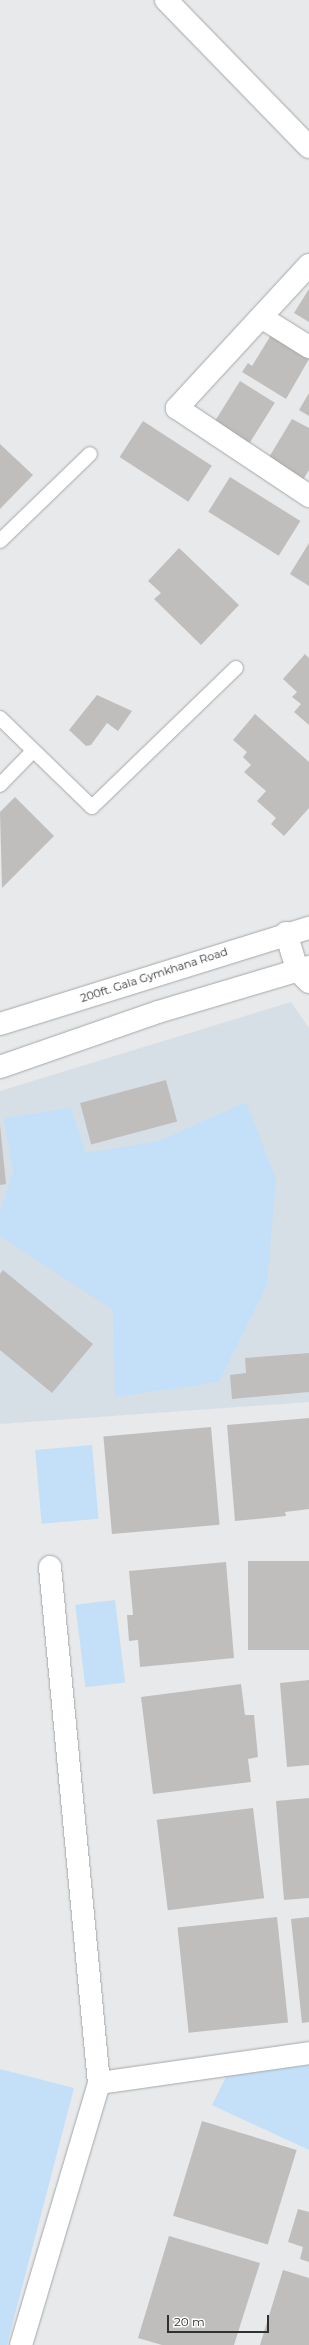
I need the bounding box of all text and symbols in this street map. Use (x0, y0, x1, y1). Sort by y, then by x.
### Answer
street label: 200ft. Gala Gymkhana Road (79, 945, 229, 1005)
scale bar (169, 2307, 271, 2333)
text: 20 m (174, 2314, 205, 2329)

